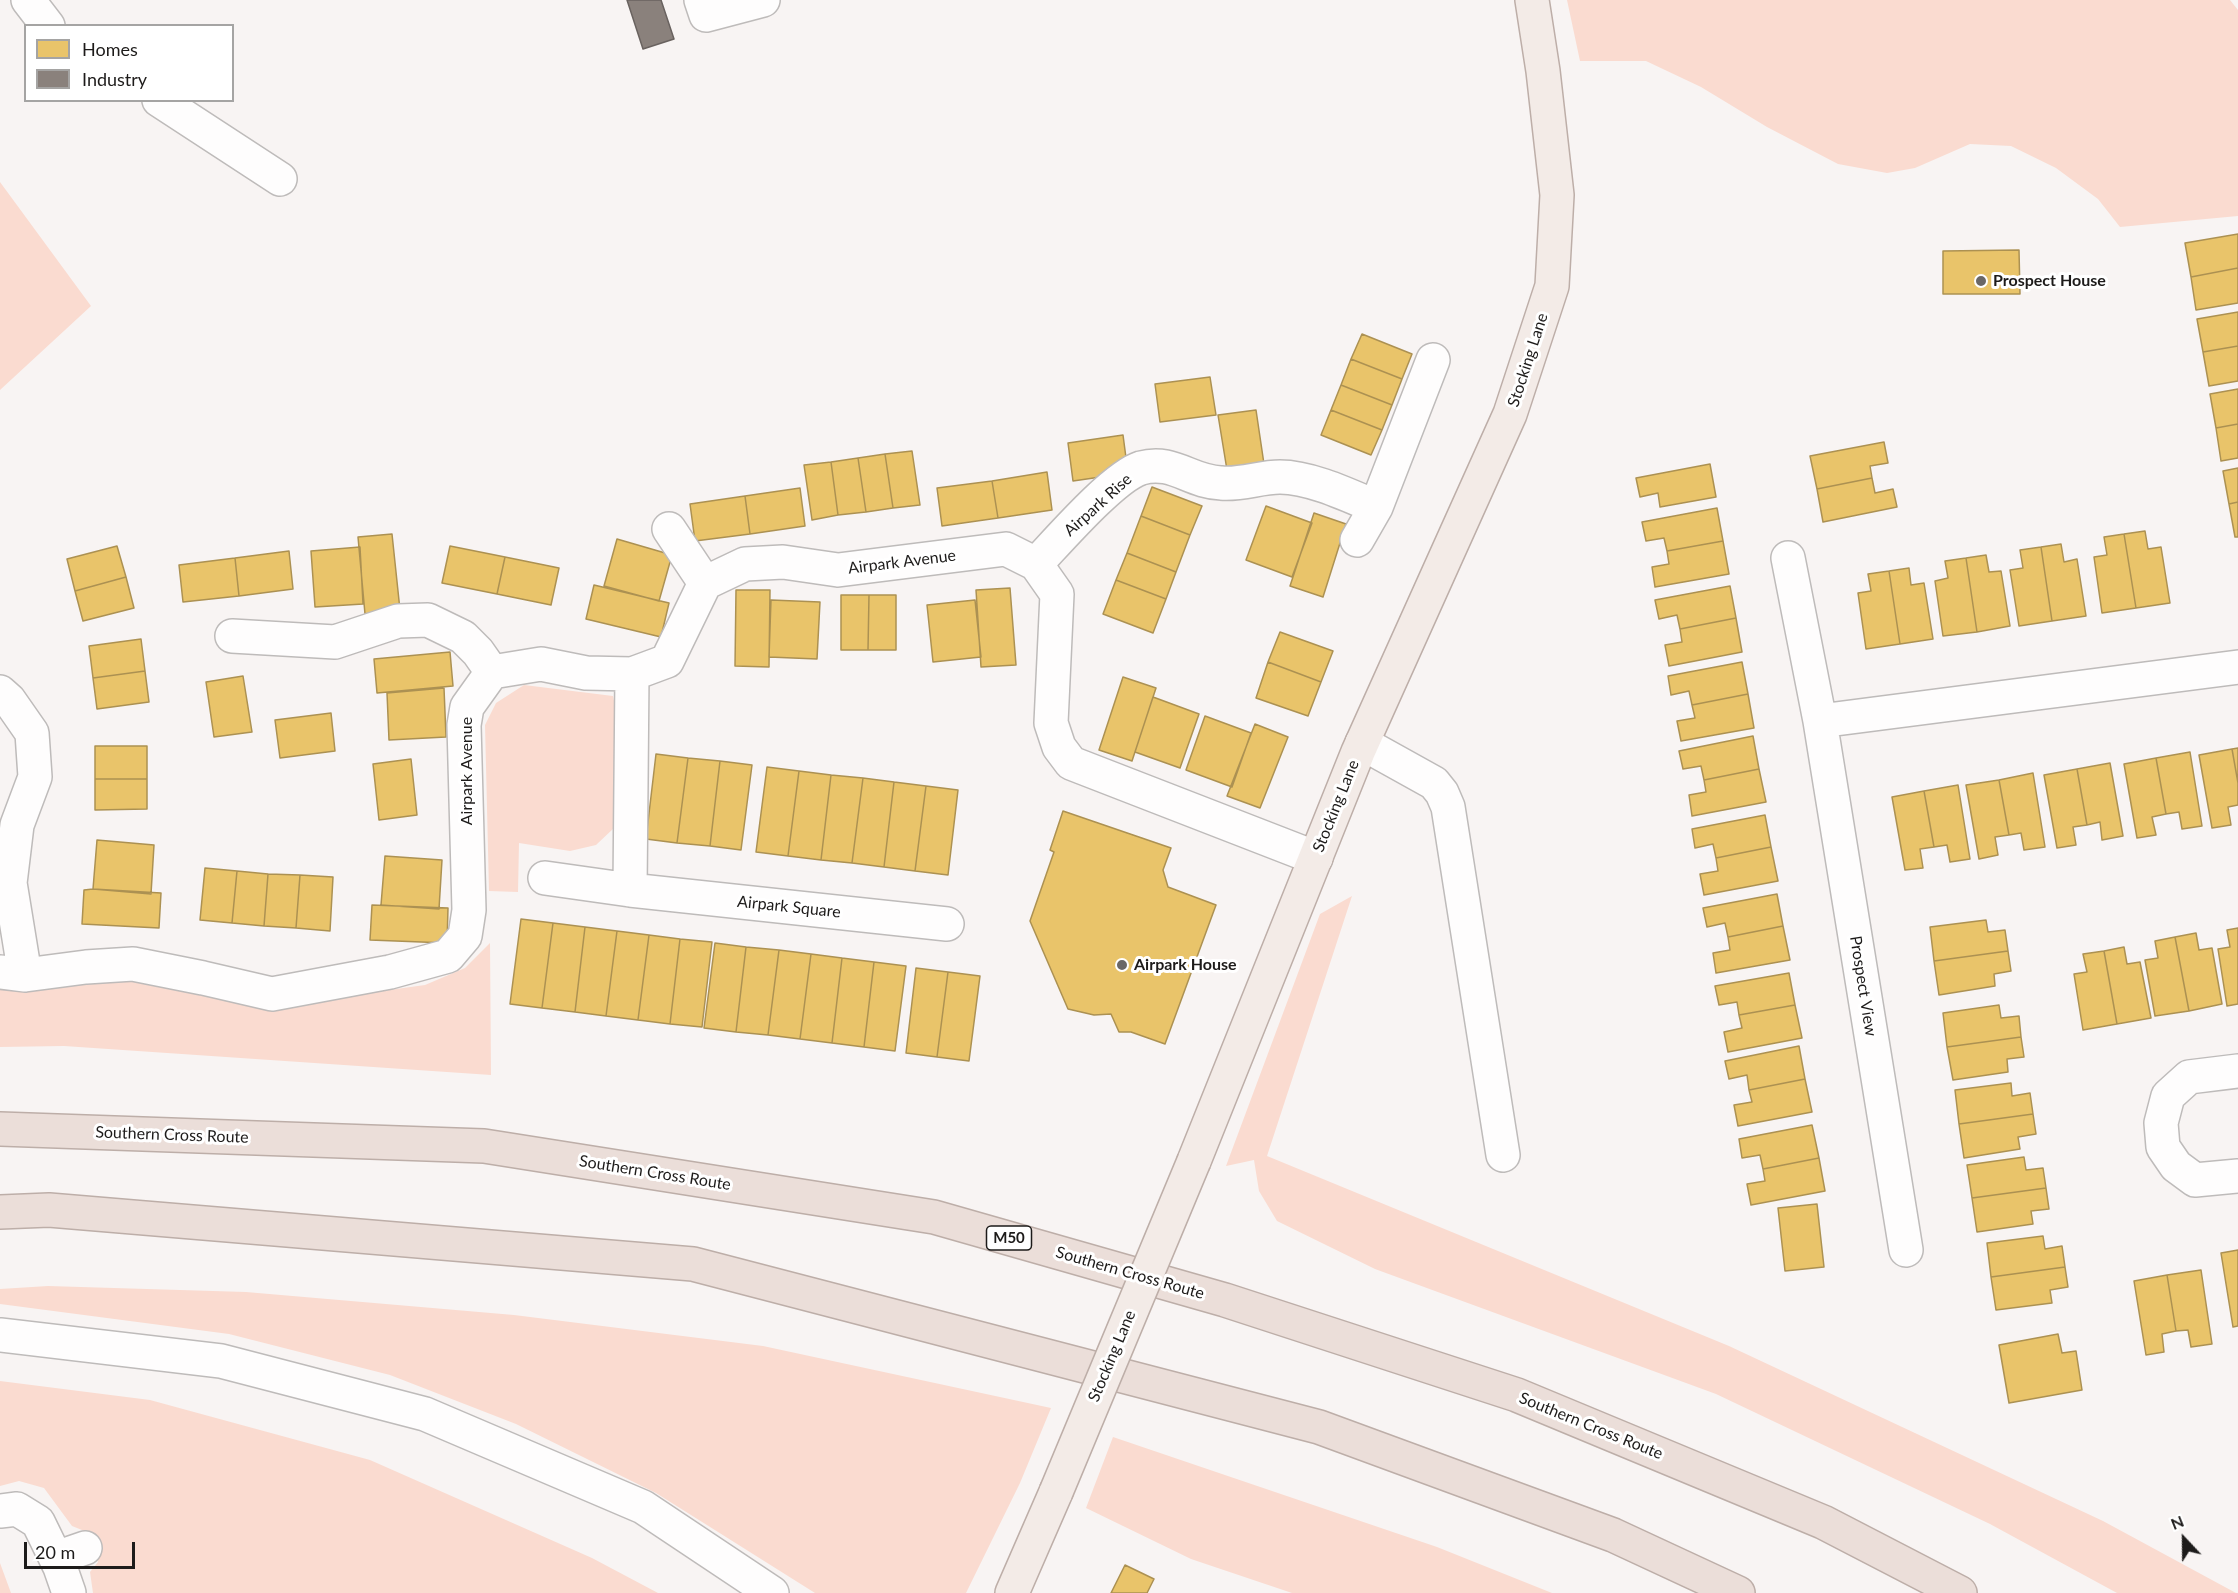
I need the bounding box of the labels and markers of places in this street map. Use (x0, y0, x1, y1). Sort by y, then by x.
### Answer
place label: Prospect House (1993, 271, 2106, 291)
marker: Prospect House (1974, 274, 1988, 288)
place label: Airpark House (1134, 955, 1237, 975)
marker: Airpark House (1115, 958, 1129, 972)

